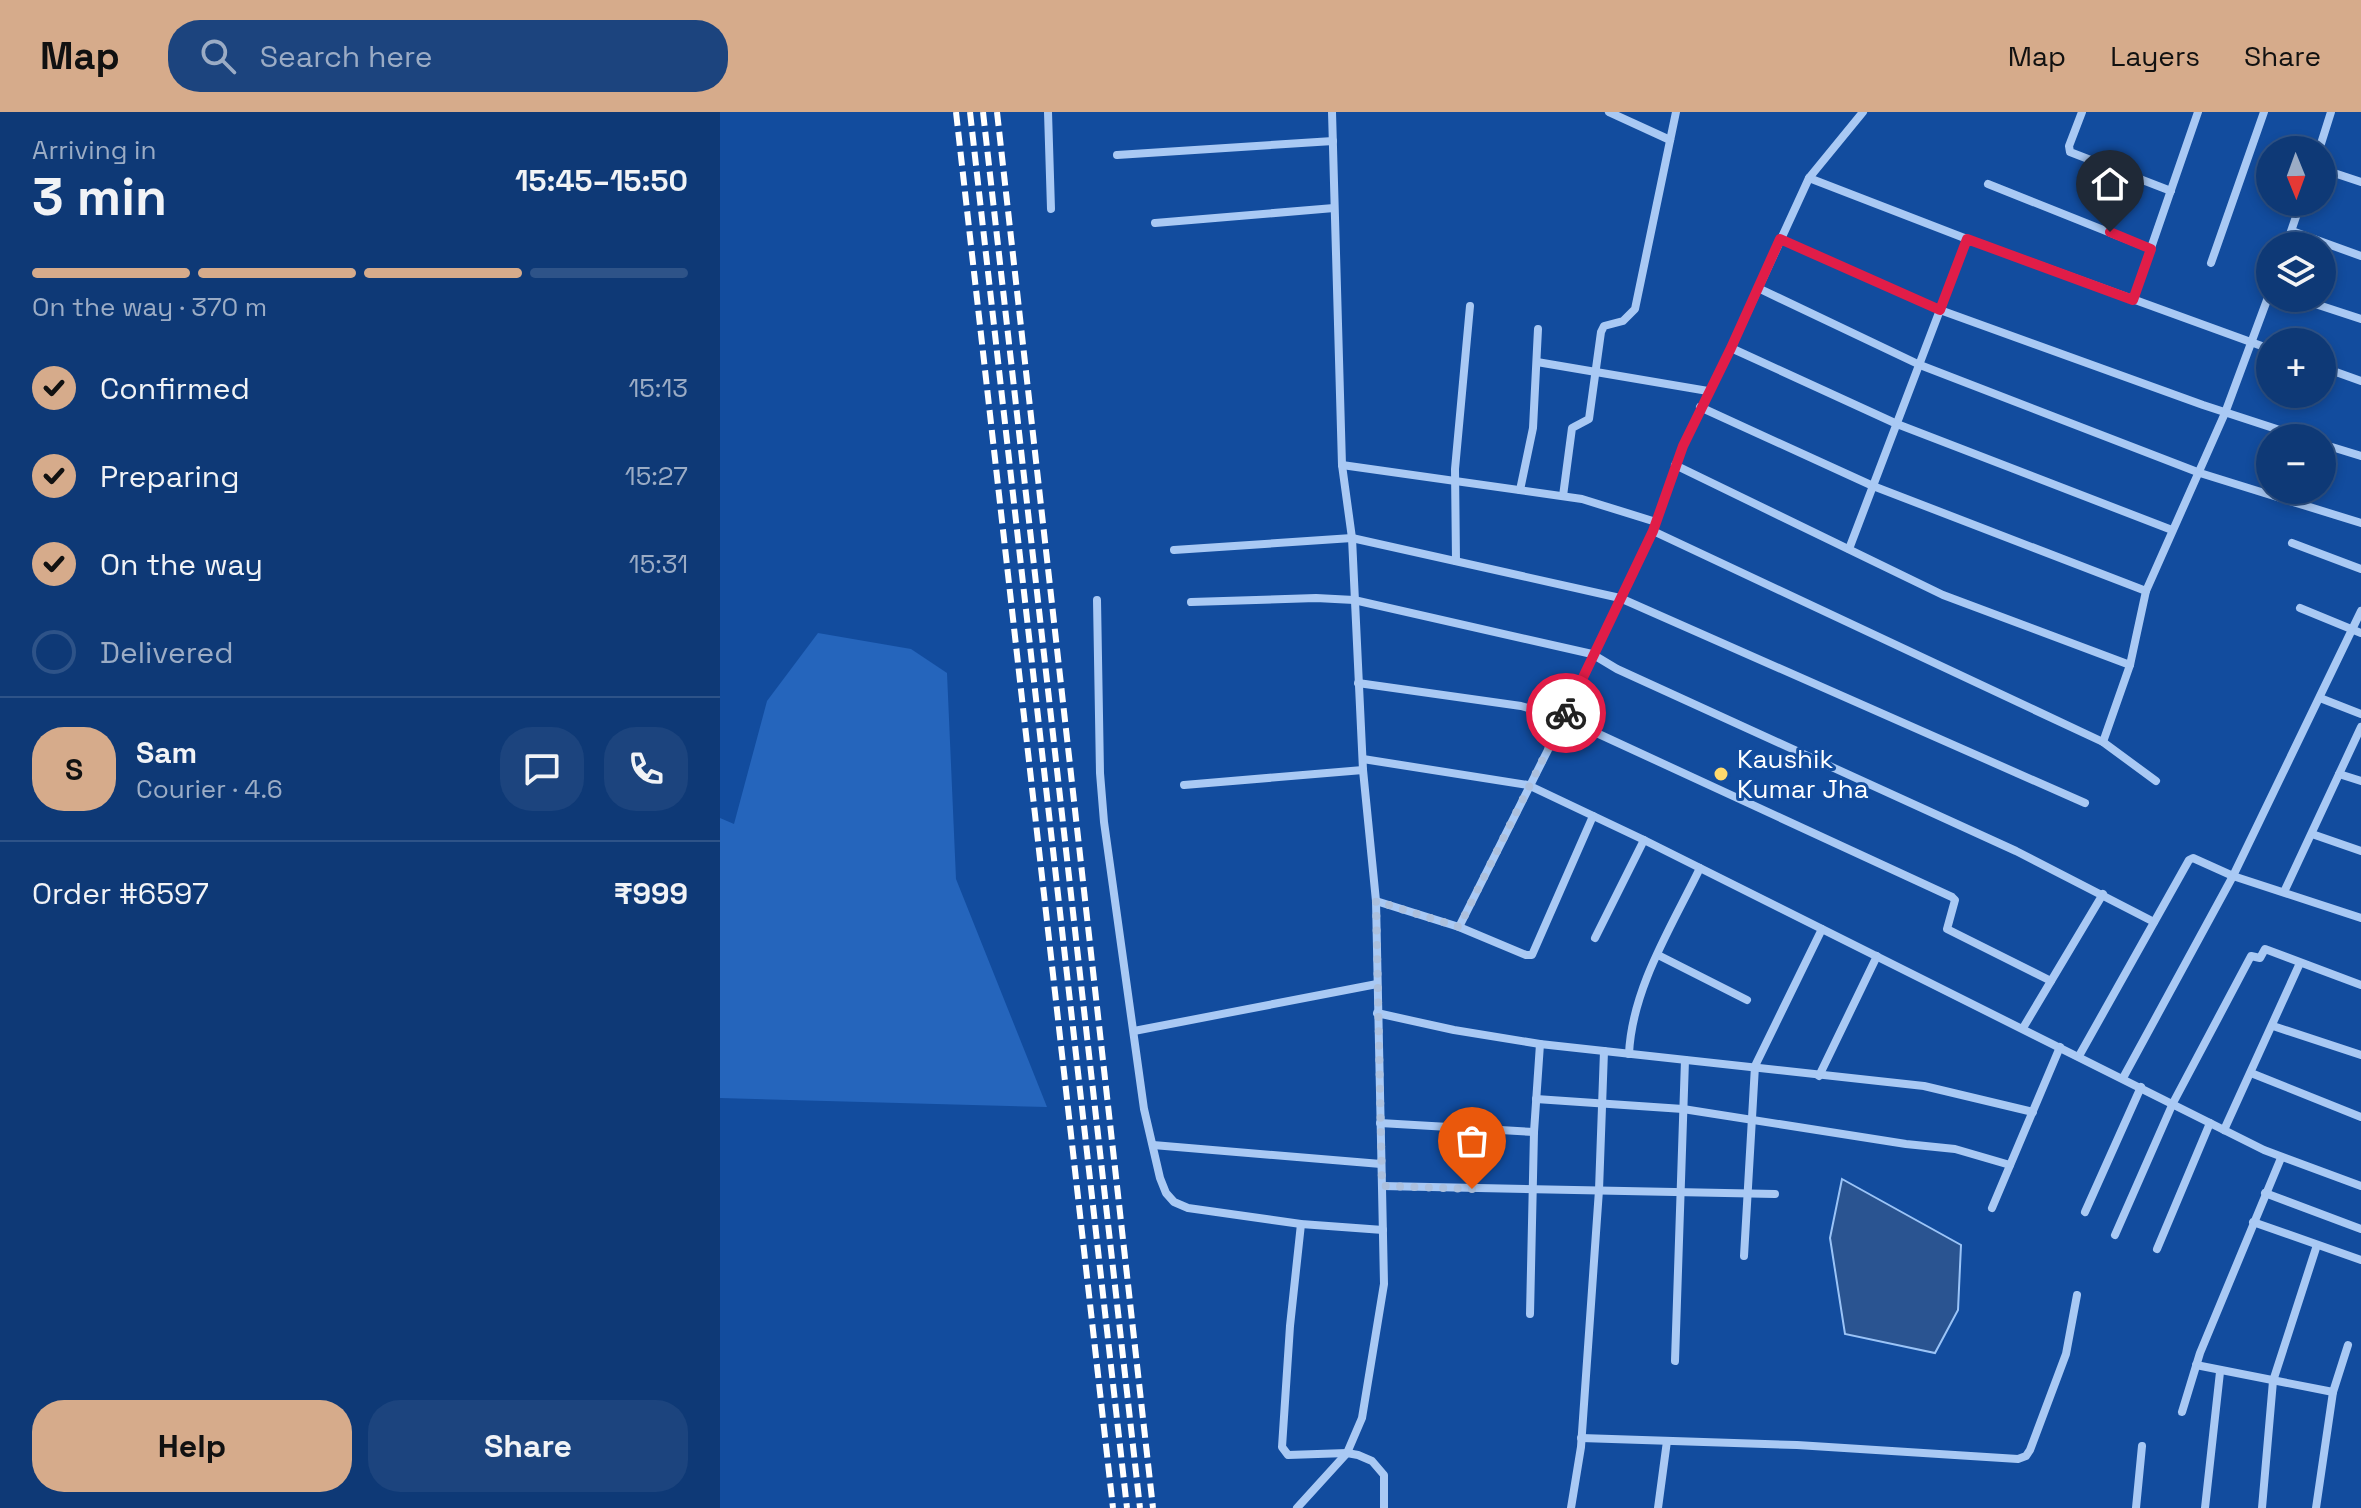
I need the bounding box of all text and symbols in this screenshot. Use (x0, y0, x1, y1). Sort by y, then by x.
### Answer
search box (168, 20, 728, 92)
text: Map (40, 32, 120, 80)
icon: search (196, 34, 240, 78)
text: Search here (260, 37, 433, 76)
text: Map (2008, 38, 2066, 74)
text: Layers (2110, 38, 2200, 74)
text: Share (2244, 38, 2321, 74)
text: Arriving in (32, 133, 156, 167)
north arrow (2256, 136, 2336, 216)
map controls (2256, 136, 2336, 504)
pin (2076, 150, 2144, 232)
text: 15:45–15:50 (515, 161, 688, 200)
icon: home (2088, 162, 2132, 206)
text: 3 min (32, 164, 167, 230)
button: layers (2256, 232, 2336, 312)
text: On the way · 370 m (32, 290, 267, 324)
button: + (2256, 328, 2336, 408)
icon: check (32, 366, 76, 410)
text: Confirmed (100, 369, 250, 408)
text: 15:13 (628, 371, 688, 405)
button: − (2256, 424, 2336, 504)
icon: check (32, 454, 76, 498)
text: Preparing (100, 457, 239, 496)
text: 15:27 (625, 459, 688, 493)
icon: check (32, 542, 76, 586)
text: On the way (100, 545, 263, 584)
text: 15:31 (629, 547, 688, 581)
text: Delivered (100, 633, 234, 672)
courier (1526, 673, 1606, 753)
icon: bike (1544, 691, 1588, 735)
button: chat (500, 727, 584, 811)
button: phone (604, 727, 688, 811)
text: Sam (136, 733, 197, 772)
place label: Kaushik Kumar Jha (1737, 742, 1869, 806)
text: S (65, 750, 83, 789)
marker: Kaushik Kumar Jha (1712, 765, 1730, 783)
text: Courier · 4.6 (136, 772, 283, 806)
text: Order #6597 (32, 874, 209, 913)
text: ₹999 (614, 874, 688, 913)
pin (1438, 1107, 1506, 1189)
icon: bag (1450, 1119, 1494, 1163)
button: Help (32, 1400, 352, 1492)
button: Share (368, 1400, 688, 1492)

